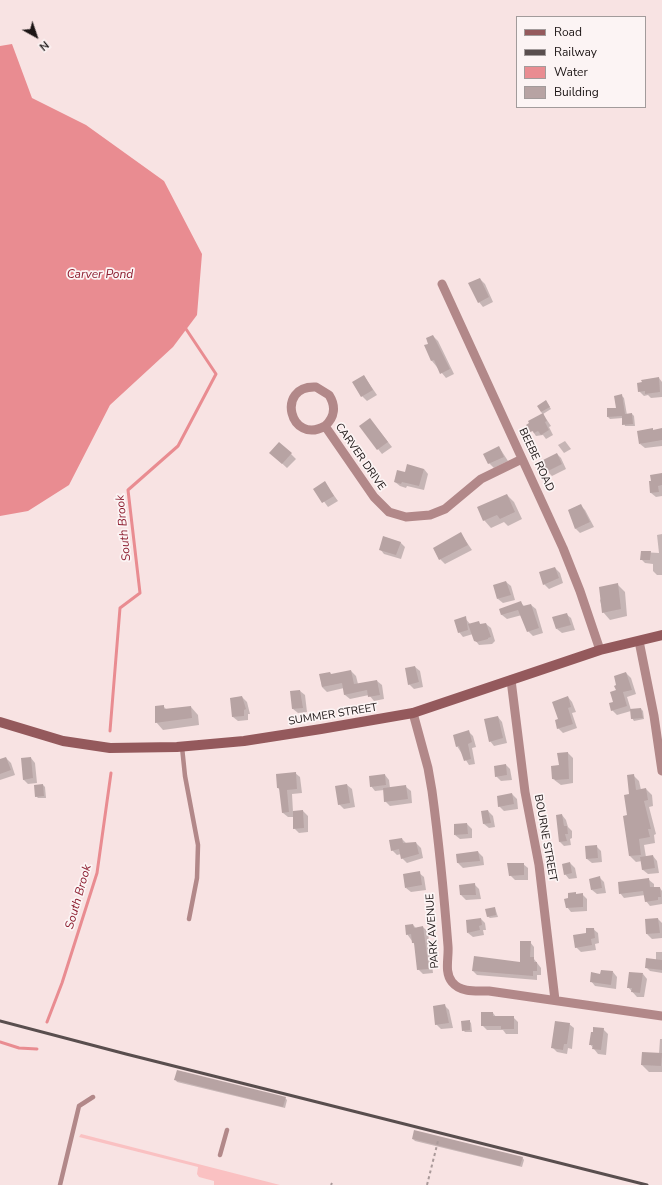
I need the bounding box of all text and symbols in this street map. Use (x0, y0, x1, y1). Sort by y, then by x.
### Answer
north arrow (16, 16, 56, 56)
legend (516, 16, 646, 108)
text: Road (554, 24, 582, 40)
text: N (36, 37, 52, 54)
text: Railway (554, 44, 597, 60)
text: Water (554, 64, 588, 80)
text: Building (554, 84, 599, 100)
water label: Carver Pond (67, 268, 133, 282)
street label: CARVER DRIVE (332, 421, 388, 493)
street label: BEEBE ROAD (515, 426, 557, 494)
water label: South Brook (113, 494, 135, 562)
street label: SUMMER STREET (287, 701, 379, 729)
street label: BOURNE STREET (531, 793, 559, 883)
water label: South Brook (63, 863, 95, 931)
street label: PARK AVENUE (424, 893, 442, 969)

